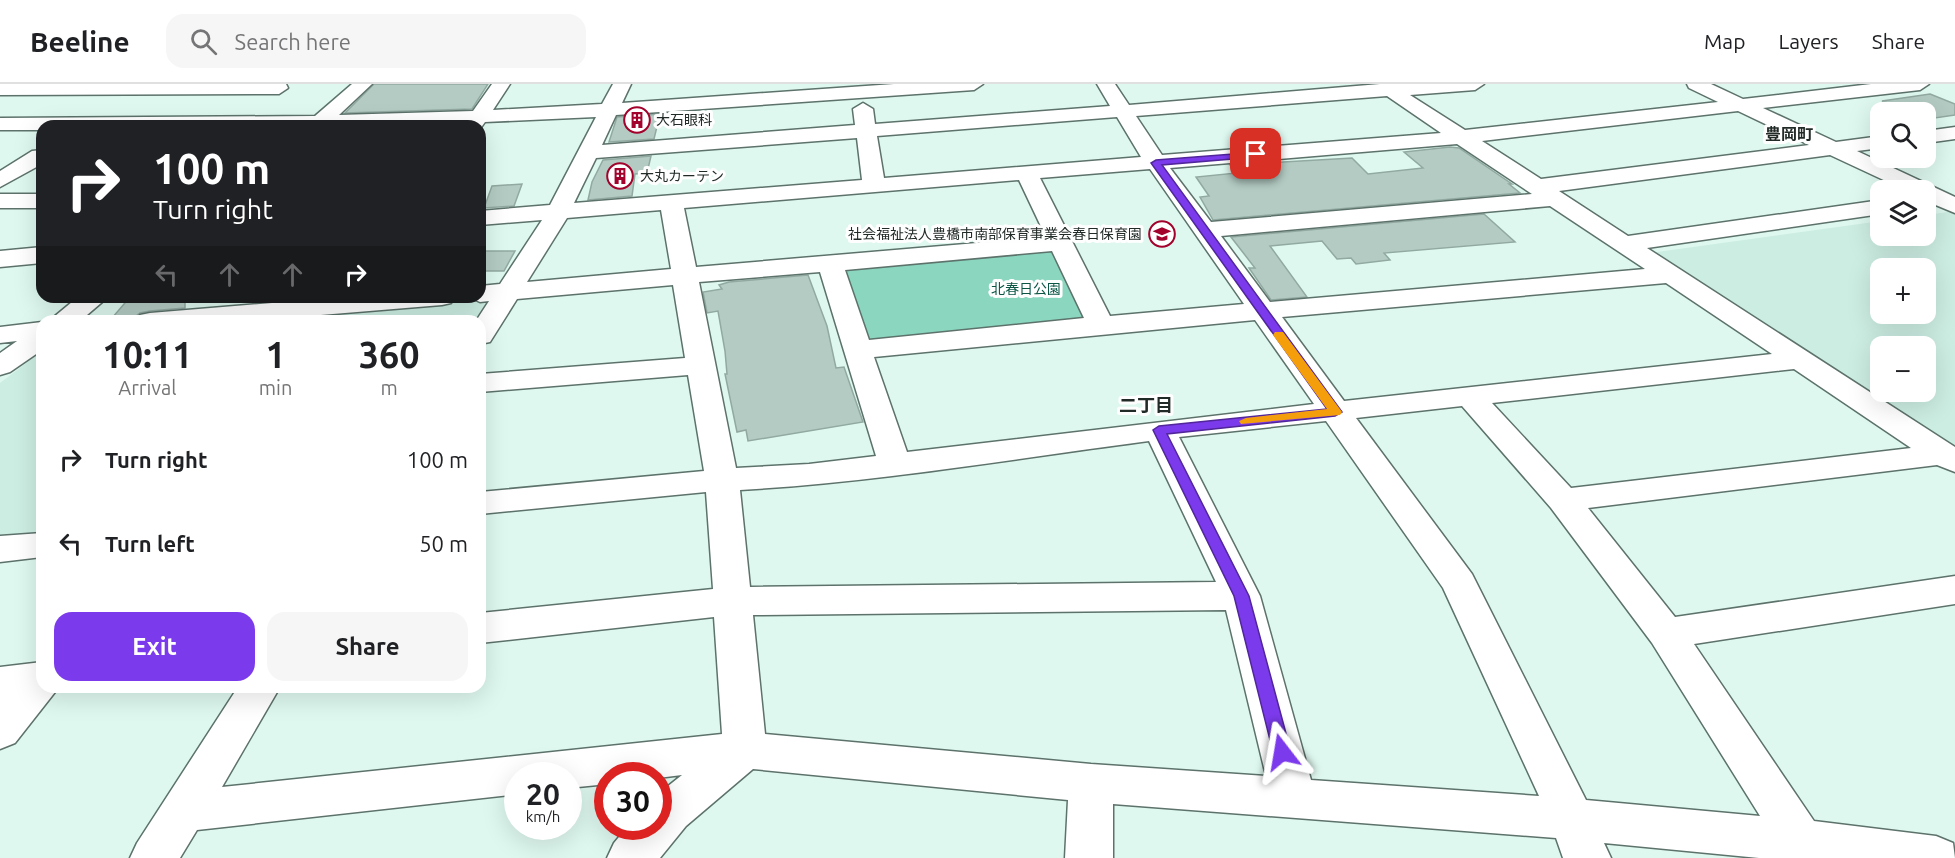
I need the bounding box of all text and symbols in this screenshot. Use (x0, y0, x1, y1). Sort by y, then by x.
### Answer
search box (166, 14, 586, 68)
icon: search (187, 25, 220, 58)
text: Beeline (30, 26, 130, 57)
text: Search here (235, 29, 351, 54)
text: Map (1704, 29, 1745, 53)
text: Layers (1778, 29, 1839, 53)
text: Share (1872, 29, 1925, 53)
map controls (1870, 102, 1936, 402)
button: search (1870, 102, 1936, 168)
building icon: 大石眼科 (622, 105, 652, 135)
place label: 大石眼科 (656, 112, 712, 128)
district label: 豊岡町 (1765, 125, 1813, 143)
pin (1230, 128, 1281, 179)
icon: arrive (1239, 137, 1272, 170)
icon: right (54, 144, 132, 222)
text: 100 m (153, 145, 270, 192)
building icon: 大丸カーテン (605, 161, 635, 191)
place label: 大丸カーテン (640, 168, 724, 184)
button: layers (1870, 180, 1936, 246)
text: Turn right (153, 194, 273, 224)
school or university icon: 社会福祉法人豊橋市南部保育事業会春日保育園 (1147, 219, 1177, 249)
place label: 社会福祉法人豊橋市南部保育事業会春日保育園 (848, 226, 1142, 242)
icon: left (150, 258, 183, 291)
icon: ahead (213, 258, 246, 291)
icon: ahead (276, 258, 309, 291)
icon: right (339, 258, 372, 291)
button: + (1870, 258, 1936, 324)
park label: 北春日公園 (991, 281, 1061, 297)
text: 10:11 (102, 334, 192, 375)
text: 1 (265, 334, 286, 375)
text: 360 (359, 334, 420, 375)
button: − (1870, 336, 1936, 402)
text: Arrival (118, 376, 177, 399)
text: min (259, 376, 292, 399)
text: m (381, 376, 398, 399)
district label: 二丁目 (1119, 395, 1173, 415)
icon: right (54, 443, 87, 476)
text: Turn right (105, 447, 207, 472)
text: 100 m (407, 447, 468, 472)
icon: left (54, 527, 87, 560)
text: Turn left (105, 531, 195, 556)
text: 50 m (419, 531, 468, 556)
button: Exit (54, 612, 255, 681)
button: Share (267, 612, 468, 681)
position arrow (1250, 720, 1314, 784)
speed limit sign: 30 (594, 762, 672, 840)
text: 20 (526, 777, 560, 811)
text: km/h (526, 808, 560, 825)

